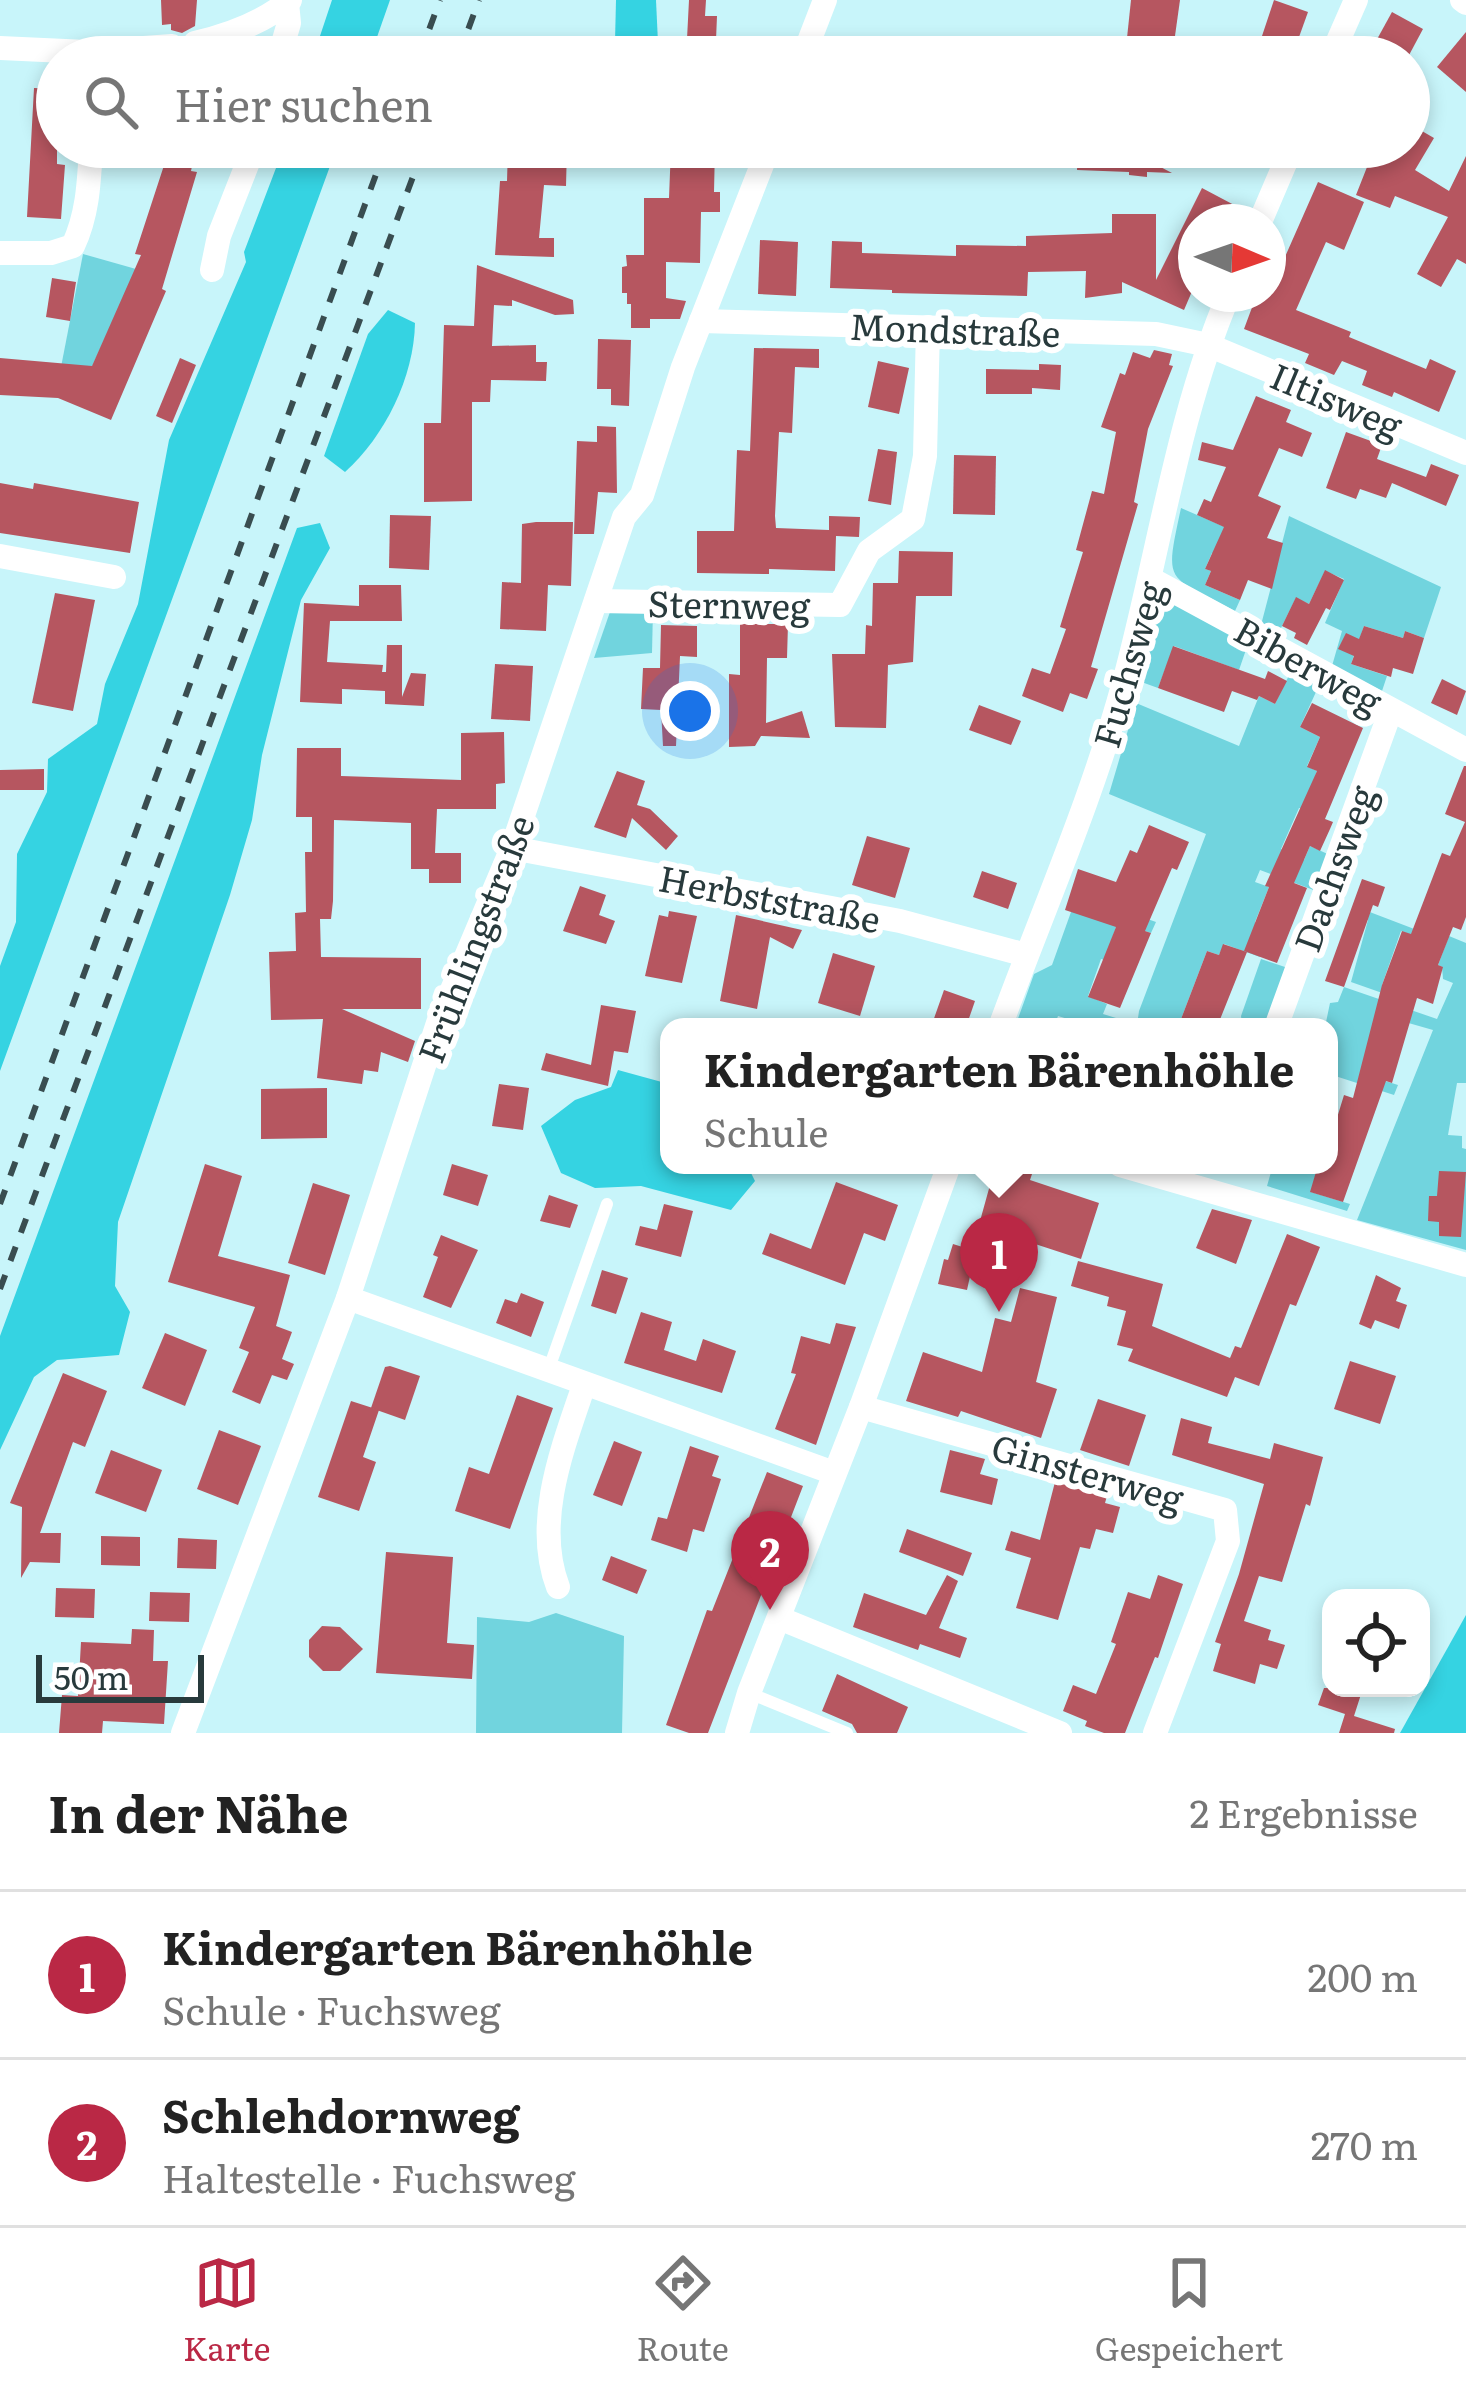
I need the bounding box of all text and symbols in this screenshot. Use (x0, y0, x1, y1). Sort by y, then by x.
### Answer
search box (36, 36, 1430, 168)
icon: search (78, 69, 144, 135)
text: Hier suchen (174, 69, 433, 136)
north arrow (1178, 204, 1286, 312)
street label: Mondstraße (849, 298, 1061, 358)
street label: Iltisweg (1263, 348, 1412, 451)
street label: Fuchsweg (1078, 574, 1176, 753)
street label: Sternweg (647, 575, 812, 631)
street label: Biberweg (1226, 602, 1393, 727)
your location (660, 681, 720, 741)
street label: Dachsweg (1278, 777, 1388, 959)
street label: Frühlingstraße (402, 806, 546, 1070)
street label: Herbststraße (655, 850, 885, 944)
popup (660, 1018, 1338, 1174)
text: Kindergarten Bärenhöhle (704, 1034, 1295, 1101)
text: Schule (704, 1101, 829, 1159)
pin: 1 (960, 1213, 1038, 1312)
street label: Ginsterweg (986, 1418, 1191, 1524)
pin: 2 (731, 1511, 809, 1610)
map controls (1322, 1589, 1430, 1697)
button: locate (1322, 1589, 1430, 1697)
scale bar (36, 1649, 204, 1702)
text: 50 m (54, 1651, 128, 1700)
text: In der Nähe (48, 1773, 349, 1849)
text: 2 Ergebnisse (1189, 1782, 1418, 1840)
text: Kindergarten Bärenhöhle (162, 1912, 753, 1979)
text: 1 (79, 1946, 95, 2004)
text: 200 m (1308, 1946, 1418, 2004)
text: Schule · Fuchsweg (162, 1979, 501, 2037)
text: Schlehdornweg (162, 2080, 520, 2147)
text: 2 (77, 2114, 97, 2172)
text: 270 m (1311, 2114, 1418, 2172)
text: Haltestelle · Fuchsweg (162, 2147, 576, 2205)
tab: Karte (183, 2250, 271, 2371)
tab: Route (636, 2250, 729, 2371)
tab: Gespeichert (1095, 2250, 1283, 2371)

